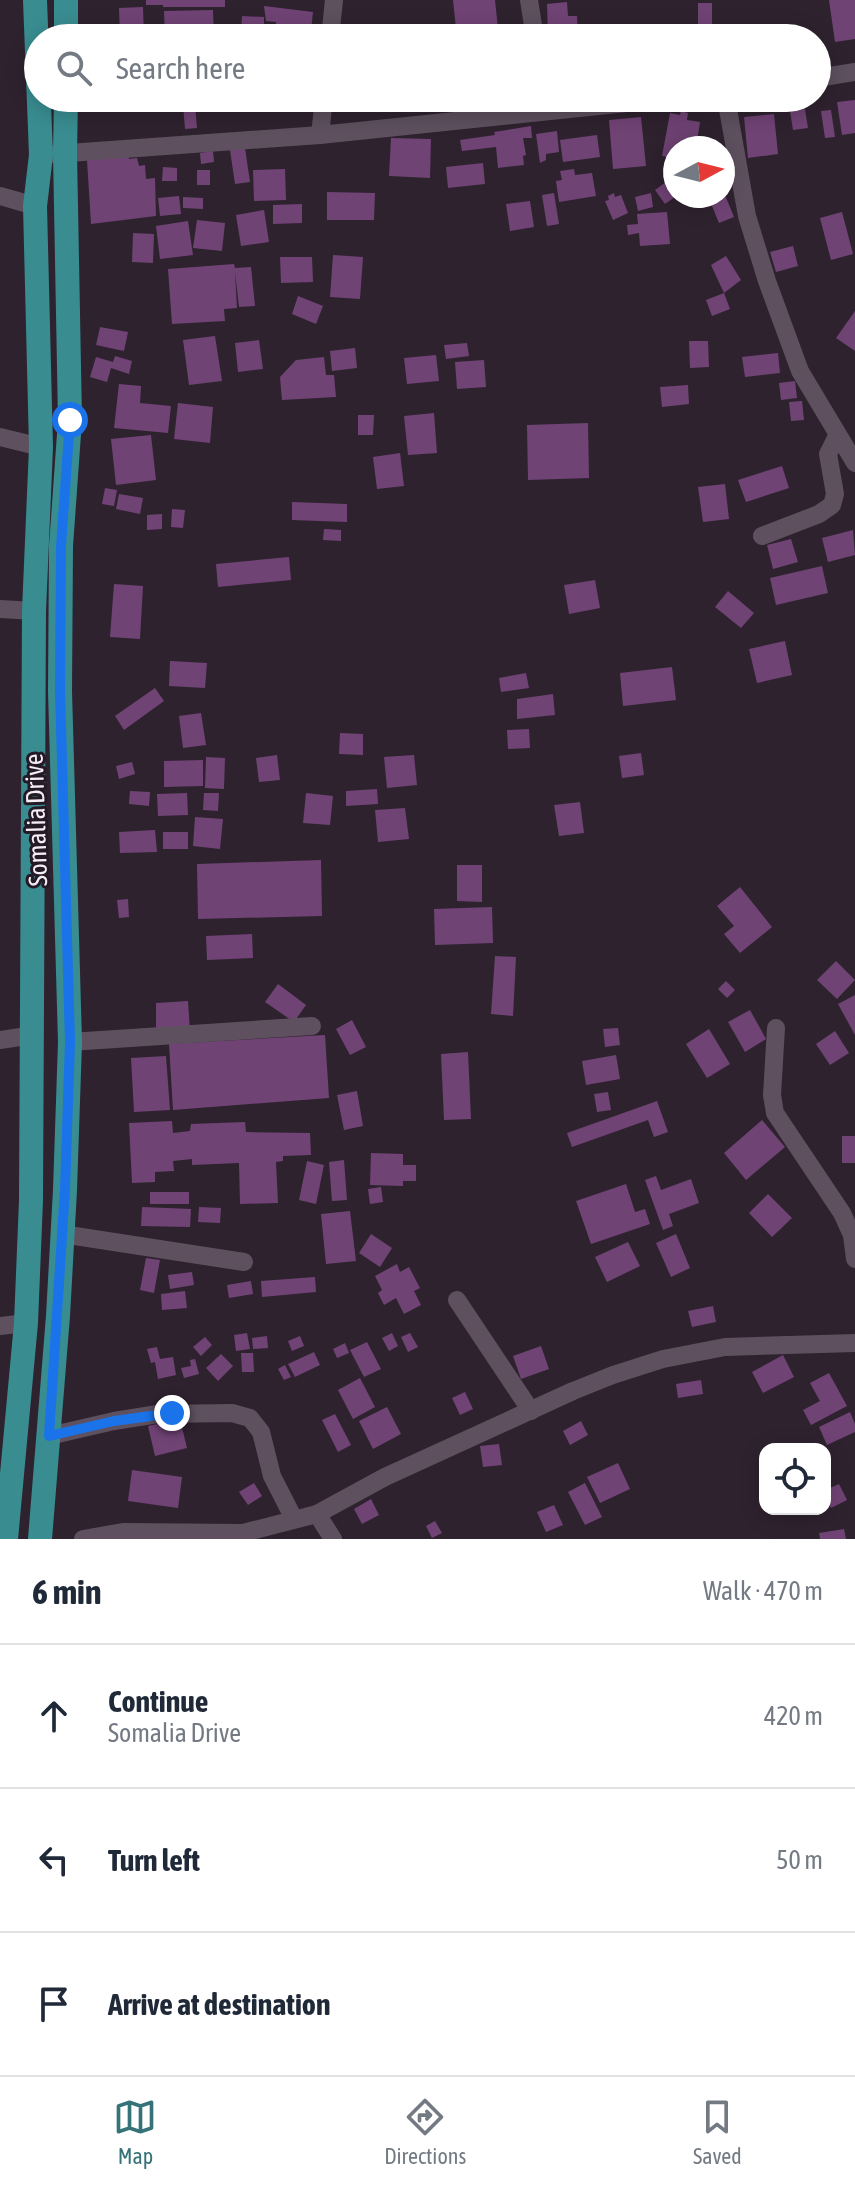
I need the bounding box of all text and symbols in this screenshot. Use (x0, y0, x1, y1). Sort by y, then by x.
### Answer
search box (24, 24, 831, 112)
icon: search (52, 46, 96, 90)
text: Search here (116, 51, 245, 85)
north arrow (663, 136, 735, 208)
route start (52, 402, 88, 438)
street label: Somalia Drive (19, 753, 53, 887)
route end (154, 1395, 190, 1431)
map controls (759, 1443, 831, 1515)
button: locate (759, 1443, 831, 1515)
text: 6 min (32, 1572, 101, 1611)
text: Walk · 470 m (703, 1576, 823, 1606)
text: Continue (108, 1684, 208, 1718)
icon: ahead (32, 1694, 76, 1738)
text: 420 m (764, 1701, 823, 1731)
text: Somalia Drive (108, 1718, 241, 1748)
icon: left (32, 1838, 76, 1882)
text: Turn left (108, 1843, 200, 1877)
text: 50 m (776, 1845, 823, 1875)
icon: arrive (32, 1982, 76, 2026)
text: Arrive at destination (108, 1987, 330, 2021)
tab: Map (113, 2095, 157, 2169)
tab: Directions (384, 2095, 466, 2169)
tab: Saved (693, 2095, 742, 2169)

